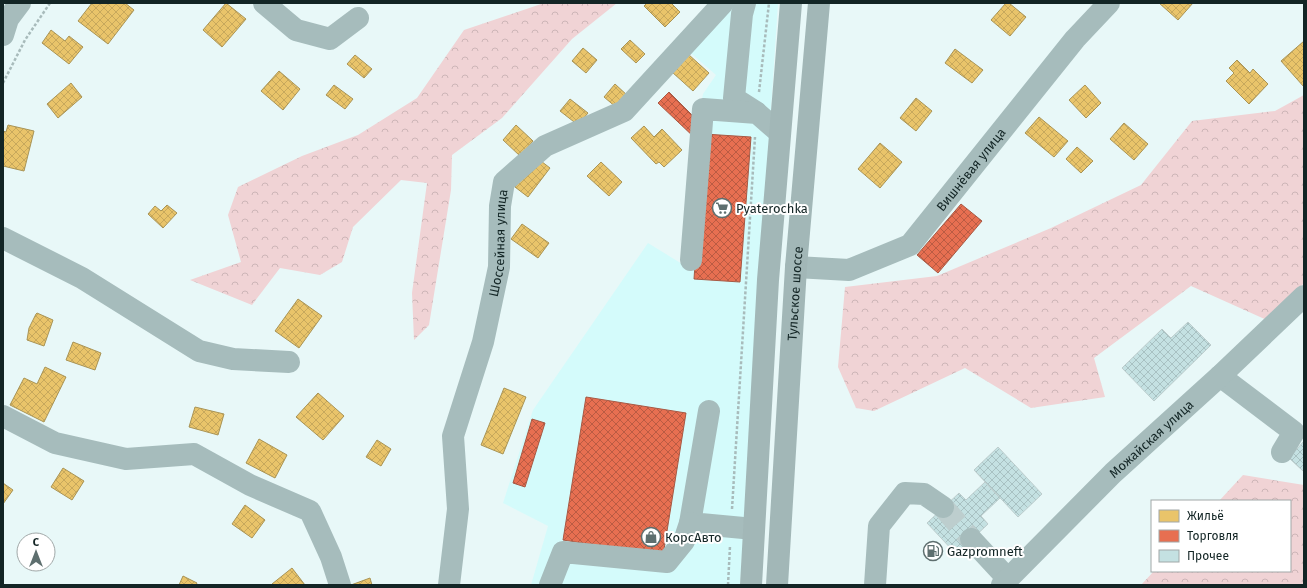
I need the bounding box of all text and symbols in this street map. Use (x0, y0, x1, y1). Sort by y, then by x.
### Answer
street label: Вишнёвая улица (933, 125, 1009, 214)
street label: Шоссейная улица (486, 188, 511, 298)
supermarket icon: Pyaterochka (711, 197, 733, 219)
place label: Pyaterochka (736, 201, 808, 216)
street label: Тульское шоссе (785, 246, 806, 341)
street label: Можайская улица (1106, 397, 1197, 481)
legend (1151, 500, 1291, 572)
text: Жильё (1187, 509, 1224, 523)
shop icon: КорсАвто (640, 526, 662, 548)
text: Торговля (1187, 529, 1239, 543)
place label: КорсАвто (665, 530, 722, 545)
north arrow (16, 532, 56, 572)
text: С (33, 536, 40, 549)
fuel station icon: Gazpromneft (922, 540, 944, 562)
place label: Gazpromneft (947, 544, 1023, 559)
text: Прочее (1187, 549, 1229, 563)

